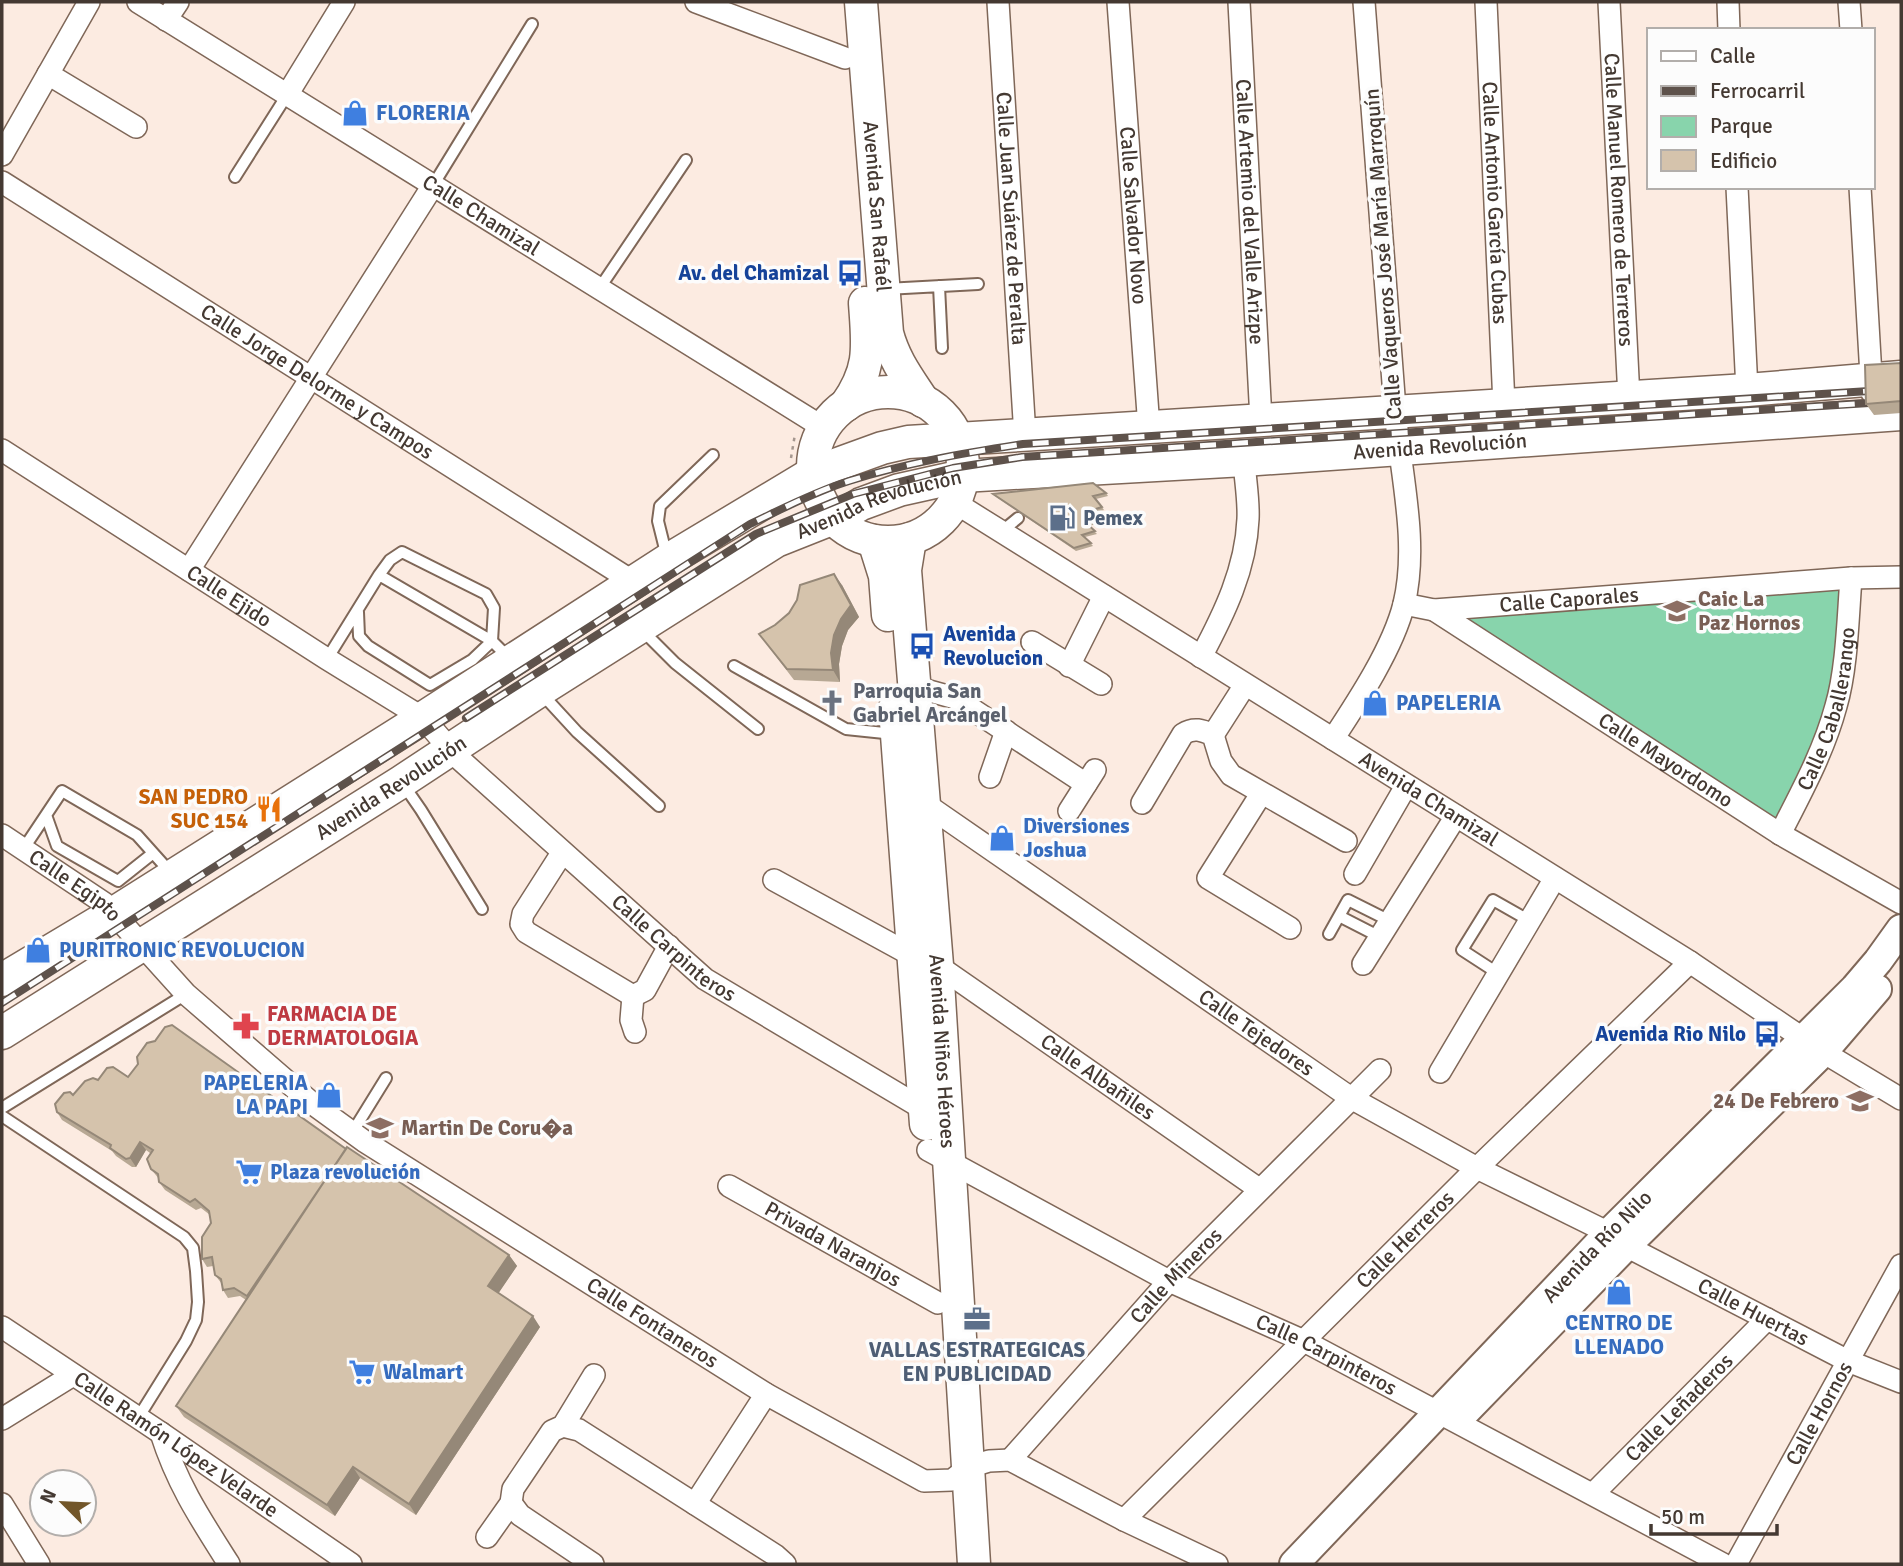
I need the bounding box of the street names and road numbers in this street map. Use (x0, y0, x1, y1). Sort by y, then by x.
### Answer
street label: Calle Manuel Romero de Terreros (1599, 52, 1639, 347)
street label: Calle Artemio del Valle Arizpe (1230, 78, 1270, 345)
street label: Calle Antonio García Cubas (1477, 81, 1513, 325)
street label: Calle Vaqueros José María Marroquín (1358, 88, 1408, 420)
street label: Calle Juan Suárez de Peralta (991, 91, 1032, 346)
street label: Avenida San Rafaél (857, 120, 897, 293)
street label: Calle Salvador Novo (1114, 126, 1153, 305)
street label: Calle Chamizal (418, 169, 545, 261)
street label: Calle Jorge Delorme y Campos (196, 298, 438, 465)
street label: Avenida Revolución (1352, 427, 1528, 465)
street label: Avenida Revolución (792, 464, 964, 545)
street label: Calle Ejido (182, 559, 276, 633)
street label: Calle Caporales (1498, 581, 1640, 618)
street label: Calle Caballerango (1791, 626, 1861, 795)
street label: Calle Mayordomo (1593, 707, 1738, 813)
street label: Avenida Revolución (311, 729, 471, 845)
street label: Avenida Chamizal (1354, 746, 1503, 852)
street label: Calle Egipto (24, 844, 127, 927)
street label: Calle Carpinteros (606, 889, 741, 1007)
street label: Avenida Niños Héroes (923, 953, 961, 1149)
street label: Calle Tejedores (1194, 984, 1319, 1082)
street label: Calle Albañiles (1036, 1028, 1160, 1126)
street label: Calle Herreros (1351, 1185, 1460, 1294)
street label: Avenida Río Nilo (1537, 1185, 1657, 1308)
street label: Privada Naranjos (760, 1196, 906, 1293)
street label: Calle Mineros (1124, 1222, 1228, 1329)
street label: Calle Fontaneros (582, 1271, 723, 1374)
street label: Calle Huertas (1693, 1272, 1813, 1351)
street label: Calle Carpinteros (1252, 1308, 1401, 1401)
street label: Calle Leñaderos (1620, 1348, 1738, 1467)
street label: Calle Hornos (1780, 1357, 1858, 1470)
street label: Calle Ramón López Velarde (69, 1366, 283, 1523)

